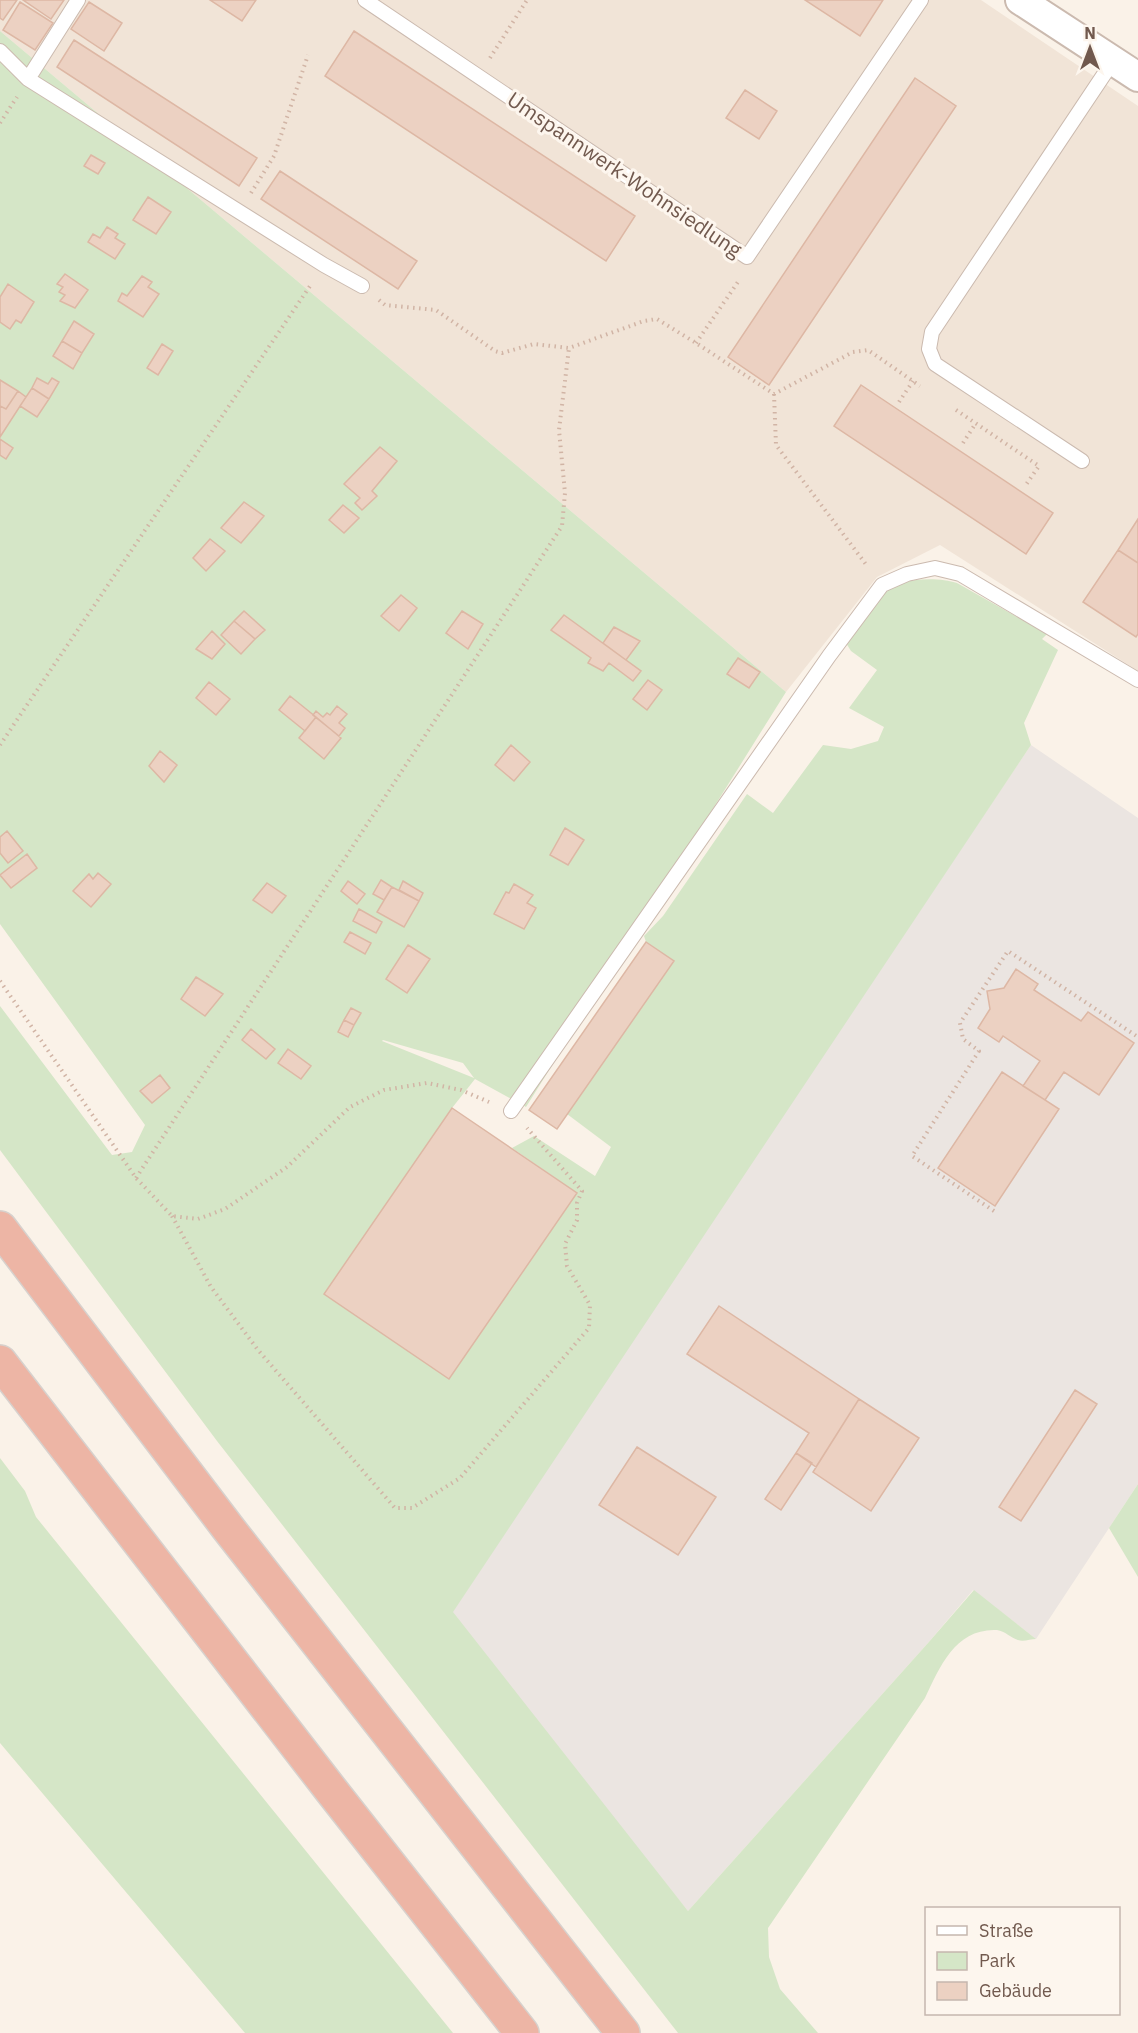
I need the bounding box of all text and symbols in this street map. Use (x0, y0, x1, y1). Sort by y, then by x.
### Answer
north arrow (1060, 18, 1120, 78)
text: N (1084, 23, 1096, 43)
street label: Umspannwerk-Wohnsiedlung (502, 85, 748, 263)
legend (925, 1907, 1120, 2015)
text: Straße (979, 1919, 1033, 1942)
text: Park (979, 1949, 1016, 1972)
text: Gebäude (979, 1979, 1052, 2002)

